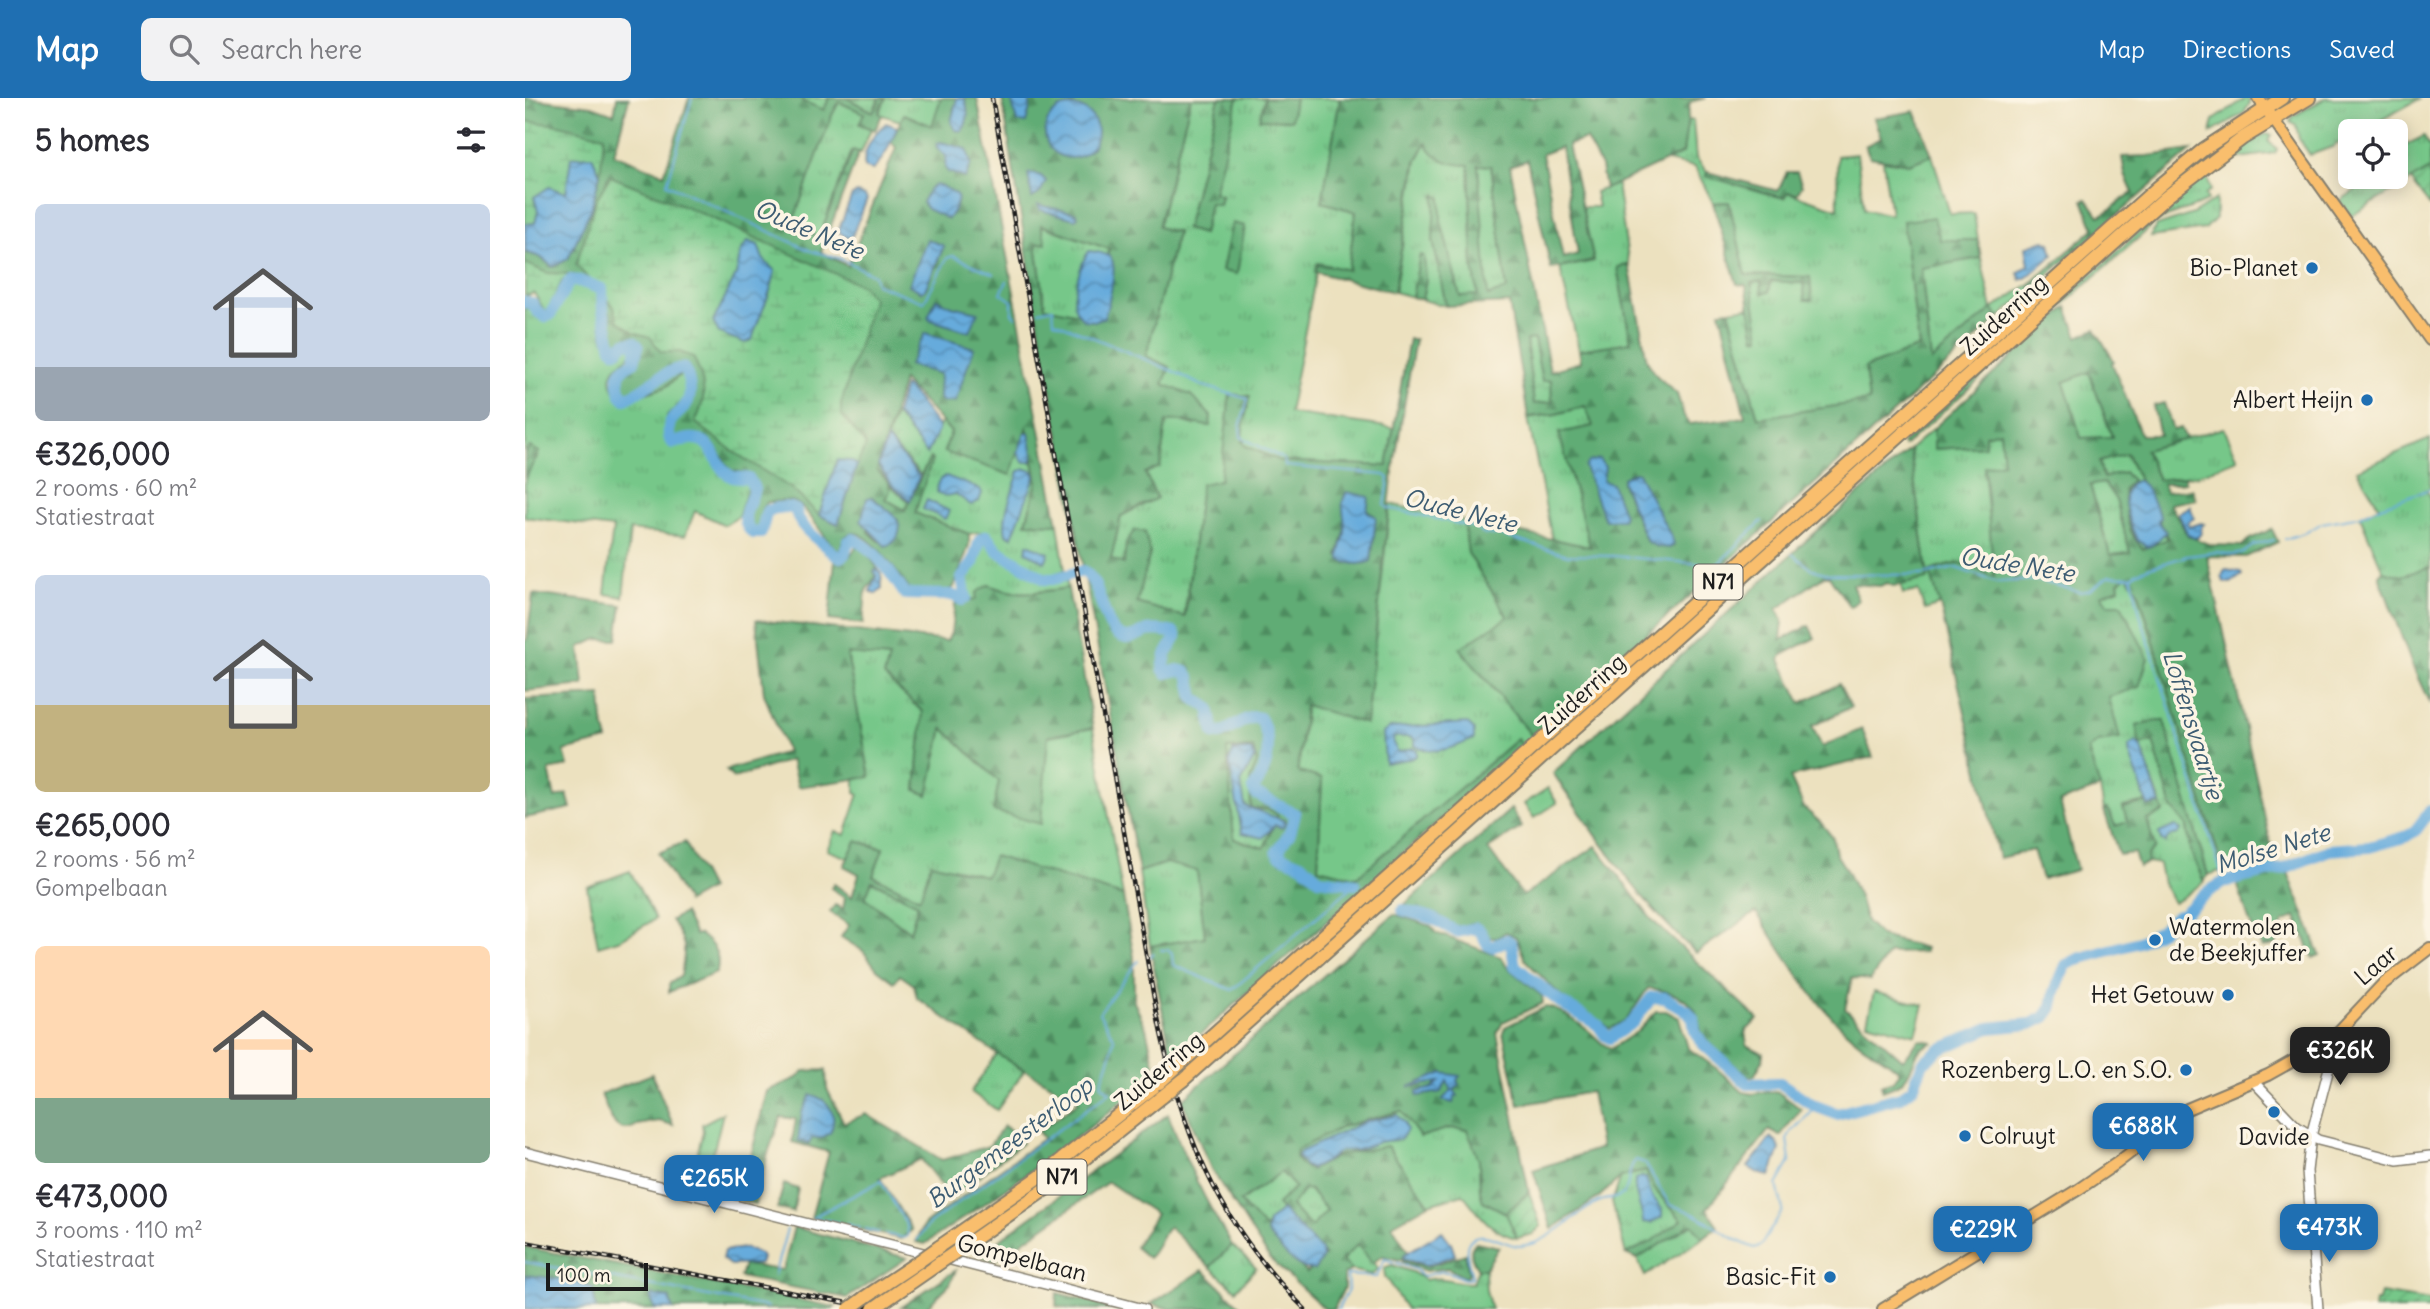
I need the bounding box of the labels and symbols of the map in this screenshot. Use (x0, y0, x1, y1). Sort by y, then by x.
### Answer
water label: Oude Nete (750, 193, 870, 266)
place label: Bio-Planet (2189, 253, 2298, 282)
marker: Bio-Planet (2304, 260, 2320, 276)
street label: Zuiderring (1954, 268, 2053, 361)
place label: Albert Heijn (2233, 385, 2353, 414)
marker: Albert Heijn (2359, 392, 2375, 408)
water label: Oude Nete (1401, 482, 1522, 539)
water label: Oude Nete (1958, 540, 2078, 588)
road number: N71 (1693, 564, 1743, 600)
street label: Zuiderring (1532, 647, 1631, 740)
water label: Loffensvaartje (2157, 647, 2231, 805)
water label: Molse Nete (2212, 816, 2335, 880)
place label: Watermolen de Beekjuffer (2169, 912, 2307, 967)
marker: Watermolen de Beekjuffer (2147, 932, 2163, 948)
street label: Laar (2348, 938, 2404, 991)
place label: Het Getouw (2091, 980, 2214, 1009)
marker: Het Getouw (2220, 987, 2236, 1003)
street label: Zuiderring (1108, 1025, 1209, 1116)
pin: €326K (2291, 1028, 2389, 1087)
place label: Rozenberg L.O. en S.O. (1941, 1055, 2172, 1084)
marker: Rozenberg L.O. en S.O. (2178, 1062, 2194, 1078)
water label: Burgemeesterloop (921, 1069, 1099, 1214)
pin: €688K (2094, 1104, 2192, 1163)
marker: Davide (2266, 1104, 2282, 1120)
place label: Colruyt (1979, 1121, 2056, 1150)
place label: Davide (2238, 1122, 2310, 1151)
marker: Colruyt (1957, 1128, 1973, 1144)
pin: €265K (665, 1156, 763, 1215)
road number: N71 (1037, 1160, 1087, 1194)
pin: €473K (2280, 1204, 2378, 1264)
pin: €229K (1934, 1206, 2032, 1266)
street label: Gompelbaan (954, 1227, 1090, 1288)
scale bar (546, 1260, 647, 1292)
place label: Basic-Fit (1726, 1262, 1816, 1291)
marker: Basic-Fit (1822, 1269, 1838, 1285)

